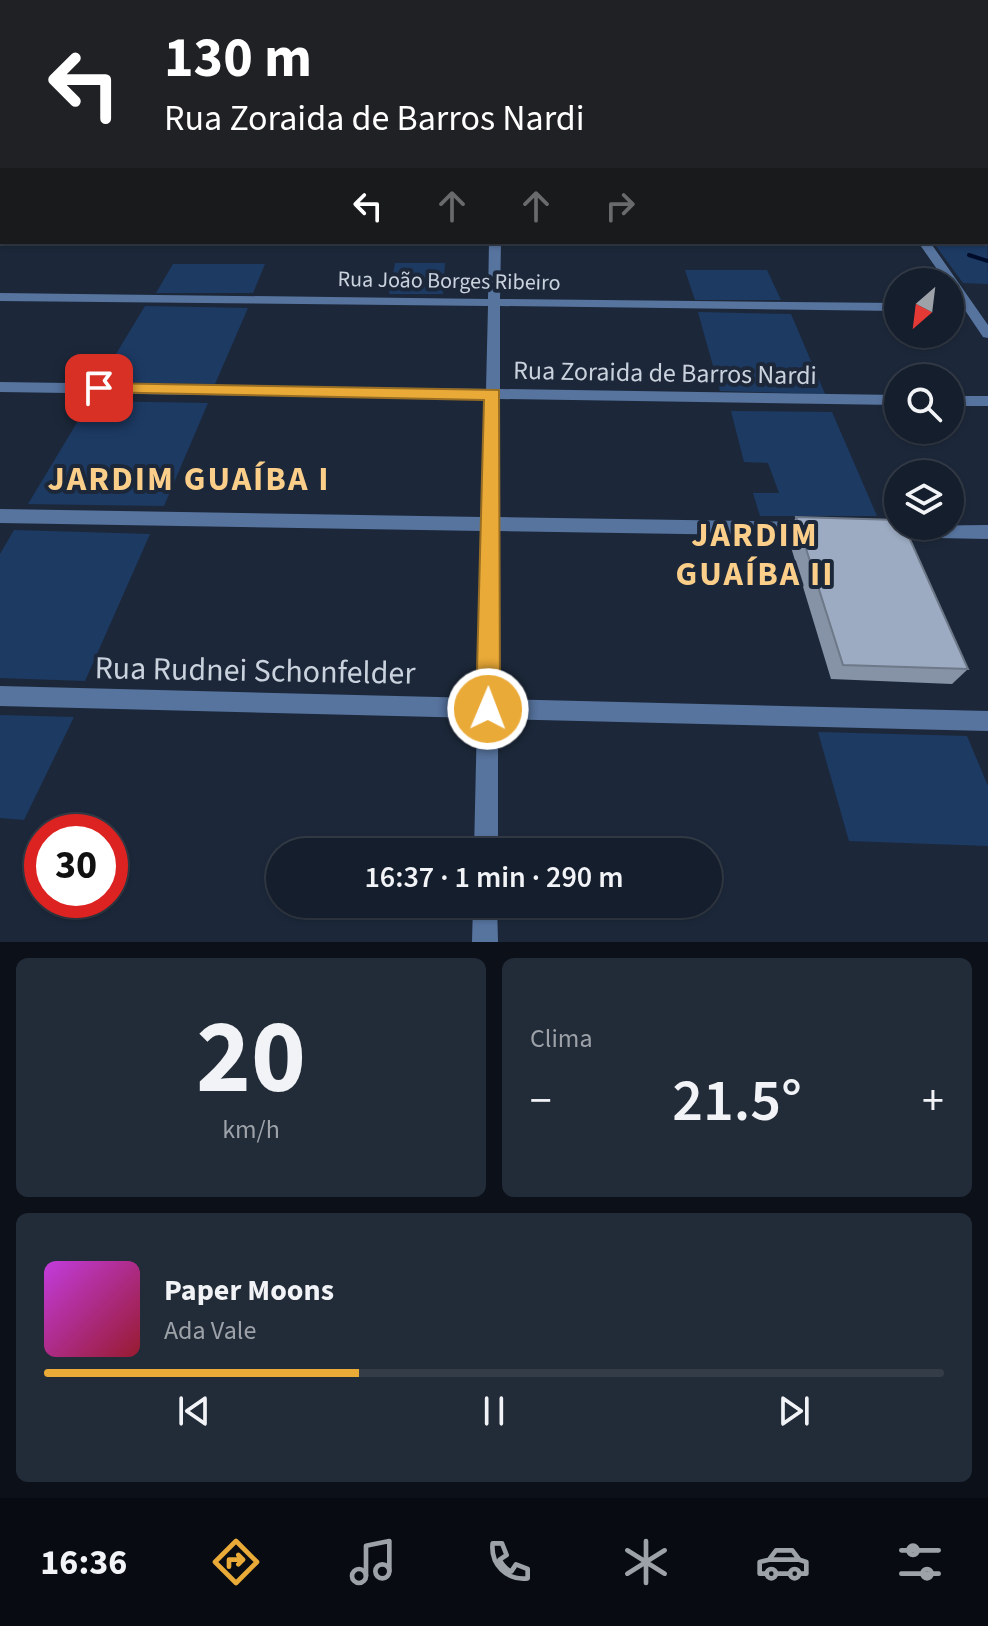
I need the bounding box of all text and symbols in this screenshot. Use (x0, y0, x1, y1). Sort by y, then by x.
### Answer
text: 130 m (164, 19, 312, 98)
icon: left (32, 32, 136, 136)
text: Rua Zoraida de Barros Nardi (164, 93, 585, 144)
icon: left (346, 184, 390, 228)
icon: ahead (430, 184, 474, 228)
icon: ahead (514, 184, 558, 228)
icon: right (598, 184, 642, 228)
street label: Rua João Borges Ribeiro (337, 263, 561, 299)
north arrow (884, 268, 964, 348)
map controls (884, 268, 964, 540)
street label: Rua Zoraida de Barros Nardi (513, 352, 817, 394)
pin (65, 354, 133, 422)
button: search (884, 364, 964, 444)
icon: arrive (77, 366, 121, 410)
district label: JARDIM GUAÍBA I (48, 455, 330, 504)
button: layers (884, 460, 964, 540)
district label: JARDIM GUAÍBA II (676, 511, 834, 599)
street label: Rua Rudnei Schonfelder (94, 645, 417, 697)
position arrow (446, 667, 530, 751)
speed limit sign: 30 (24, 814, 128, 918)
text: 16:37 · 1 min · 290 m (364, 856, 624, 899)
text: 20 (196, 985, 306, 1133)
text: Clima (530, 1020, 593, 1057)
text: 21.5° (672, 1059, 802, 1144)
text: − (530, 1070, 552, 1133)
text: + (922, 1070, 944, 1133)
text: km/h (222, 1111, 280, 1148)
text: Paper Moons (164, 1269, 334, 1312)
text: Ada Vale (164, 1312, 256, 1349)
icon: previous (172, 1389, 216, 1433)
icon: pause (472, 1389, 516, 1433)
icon: next (772, 1389, 816, 1433)
icon: directions (208, 1534, 264, 1590)
icon: music (345, 1534, 401, 1590)
icon: phone (481, 1534, 537, 1590)
icon: climate (618, 1534, 674, 1590)
icon: car (755, 1534, 811, 1590)
icon: filters (892, 1534, 948, 1590)
text: 16:36 (40, 1537, 127, 1588)

